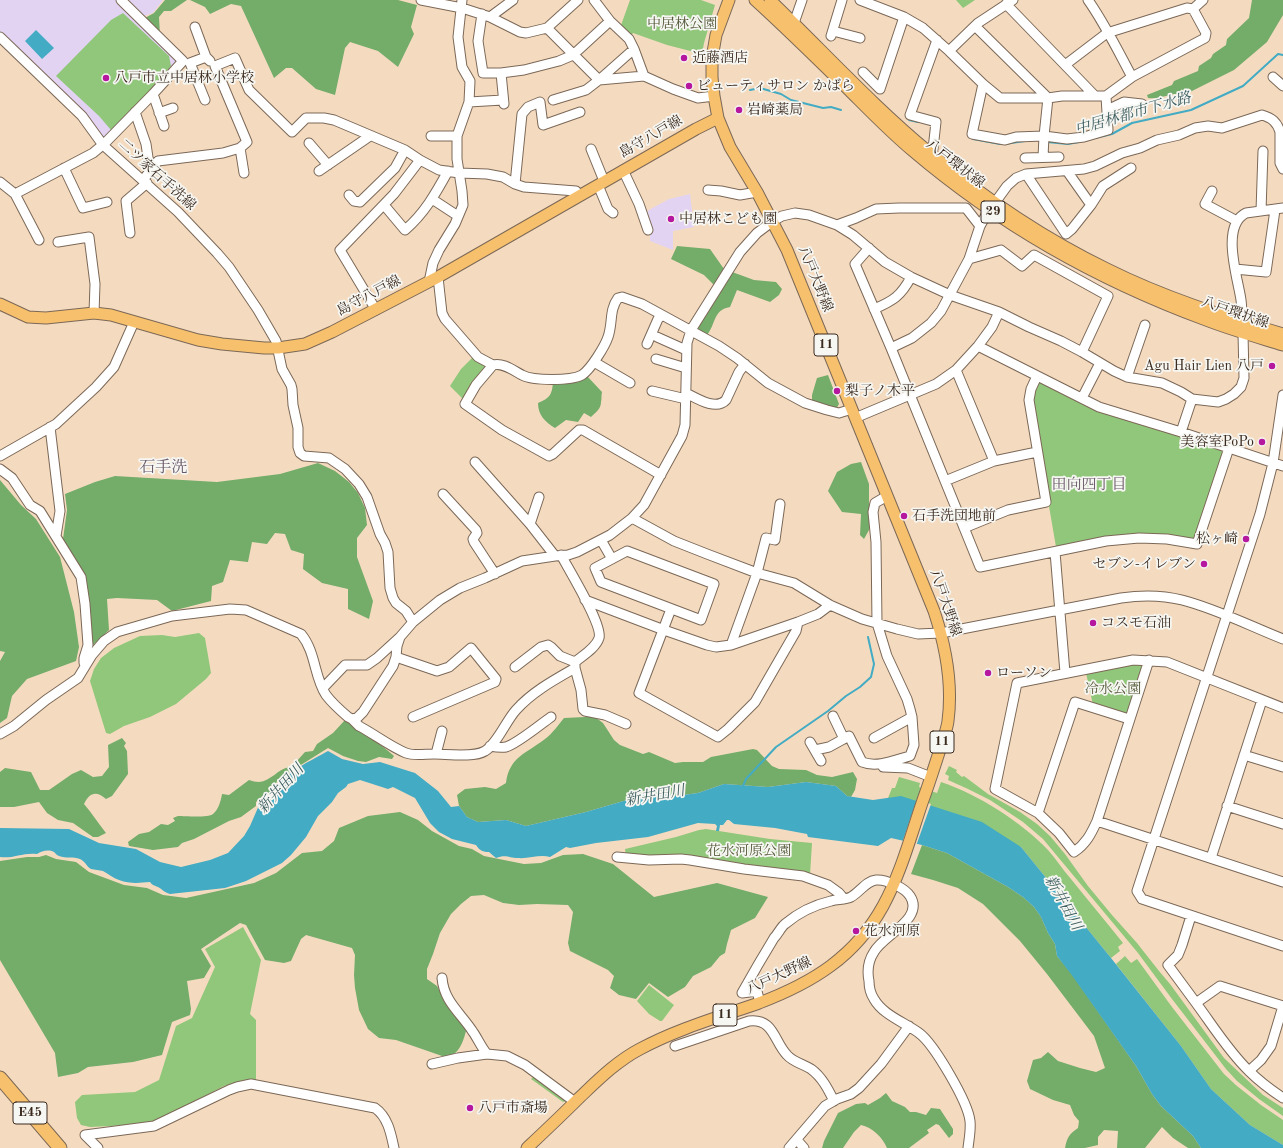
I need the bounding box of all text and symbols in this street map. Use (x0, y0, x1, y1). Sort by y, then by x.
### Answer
park label: 中居林公園 (647, 16, 717, 32)
place label: 近藤酒店 (692, 50, 748, 66)
marker: 近藤酒店 (679, 53, 689, 63)
place label: 八戸市立中居林小学校 (114, 70, 254, 86)
marker: 八戸市立中居林小学校 (101, 73, 111, 83)
place label: ビューティサロン かばら (697, 78, 855, 94)
marker: ビューティサロン かばら (684, 81, 694, 91)
water label: 中居林都市下水路 (1073, 89, 1193, 139)
place label: 岩崎薬局 (747, 102, 803, 118)
marker: 岩崎薬局 (734, 105, 744, 115)
street label: 島守八戸線 (616, 112, 686, 162)
street label: 二ツ家石手洗線 (115, 136, 199, 214)
street label: 八戸環状線 (922, 136, 988, 192)
road number: 29 (981, 201, 1005, 223)
place label: 中居林こども園 (679, 211, 777, 227)
marker: 中居林こども園 (666, 214, 676, 224)
street label: 八戸大野線 (794, 243, 836, 315)
street label: 島守八戸線 (334, 272, 404, 320)
street label: 八戸環状線 (1199, 294, 1271, 332)
road number: 11 (814, 334, 838, 356)
place label: Agu Hair Lien 八戸 (1144, 358, 1264, 374)
marker: Agu Hair Lien 八戸 (1267, 361, 1277, 371)
place label: 梨子ノ木平 (845, 383, 915, 399)
marker: 梨子ノ木平 (832, 386, 842, 396)
place label: 美容室PoPo (1181, 434, 1254, 450)
marker: 美容室PoPo (1257, 437, 1267, 447)
district label: 石手洗 (139, 458, 187, 478)
district label: 田向四丁目 (1052, 476, 1126, 494)
place label: 石手洗団地前 (912, 508, 996, 524)
marker: 石手洗団地前 (899, 511, 909, 521)
place label: 松ヶ崎 (1196, 531, 1238, 547)
marker: 松ヶ崎 (1241, 534, 1251, 544)
place label: セブン-イレブン (1093, 556, 1196, 572)
marker: セブン-イレブン (1199, 559, 1209, 569)
street label: 八戸大野線 (926, 567, 964, 639)
place label: コスモ石油 (1101, 615, 1171, 631)
marker: コスモ石油 (1088, 618, 1098, 628)
place label: ローソン (996, 665, 1052, 681)
marker: ローソン (983, 668, 993, 678)
park label: 冷水公園 (1085, 681, 1141, 697)
road number: 11 (930, 731, 954, 753)
water label: 新井田川 (254, 761, 308, 817)
water label: 新井田川 (624, 782, 686, 810)
park label: 花水河原公園 (707, 843, 791, 859)
water label: 新井田川 (1041, 872, 1085, 934)
place label: 花水河原 (864, 923, 920, 939)
marker: 花水河原 (851, 926, 861, 936)
street label: 八戸大野線 (744, 954, 814, 998)
road number: 11 (713, 1004, 737, 1026)
place label: 八戸市斎場 (478, 1100, 548, 1116)
road number: E45 (13, 1102, 47, 1124)
marker: 八戸市斎場 (465, 1103, 475, 1113)

